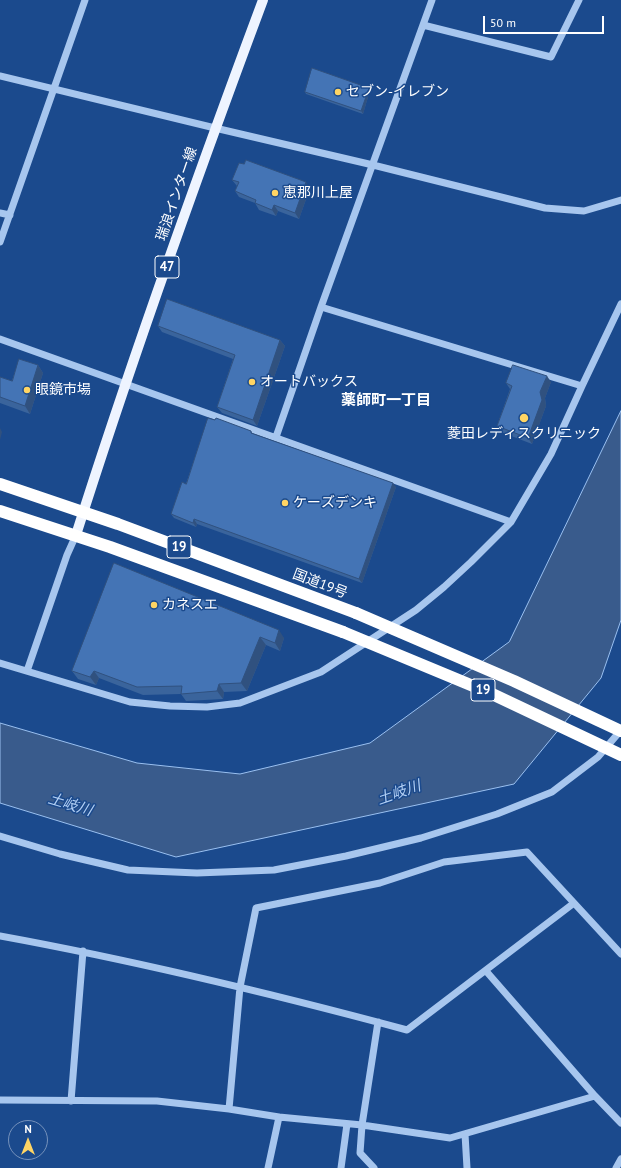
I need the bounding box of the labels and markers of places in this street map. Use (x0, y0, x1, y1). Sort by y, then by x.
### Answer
place label: セブン-イレブン (346, 84, 449, 100)
marker: セブン-イレブン (333, 87, 343, 97)
place label: 恵那川上屋 (283, 185, 353, 201)
marker: 恵那川上屋 (270, 188, 280, 198)
place label: オートバックス (260, 374, 358, 390)
marker: オートバックス (247, 377, 257, 387)
place label: 眼鏡市場 (35, 382, 91, 398)
marker: 眼鏡市場 (22, 385, 32, 395)
marker: 菱田レディスクリニック (518, 412, 530, 424)
place label: 菱田レディスクリニック (447, 426, 601, 442)
place label: ケーズデンキ (293, 495, 377, 511)
marker: ケーズデンキ (280, 498, 290, 508)
place label: カネスエ (162, 597, 218, 613)
marker: カネスエ (149, 600, 159, 610)

